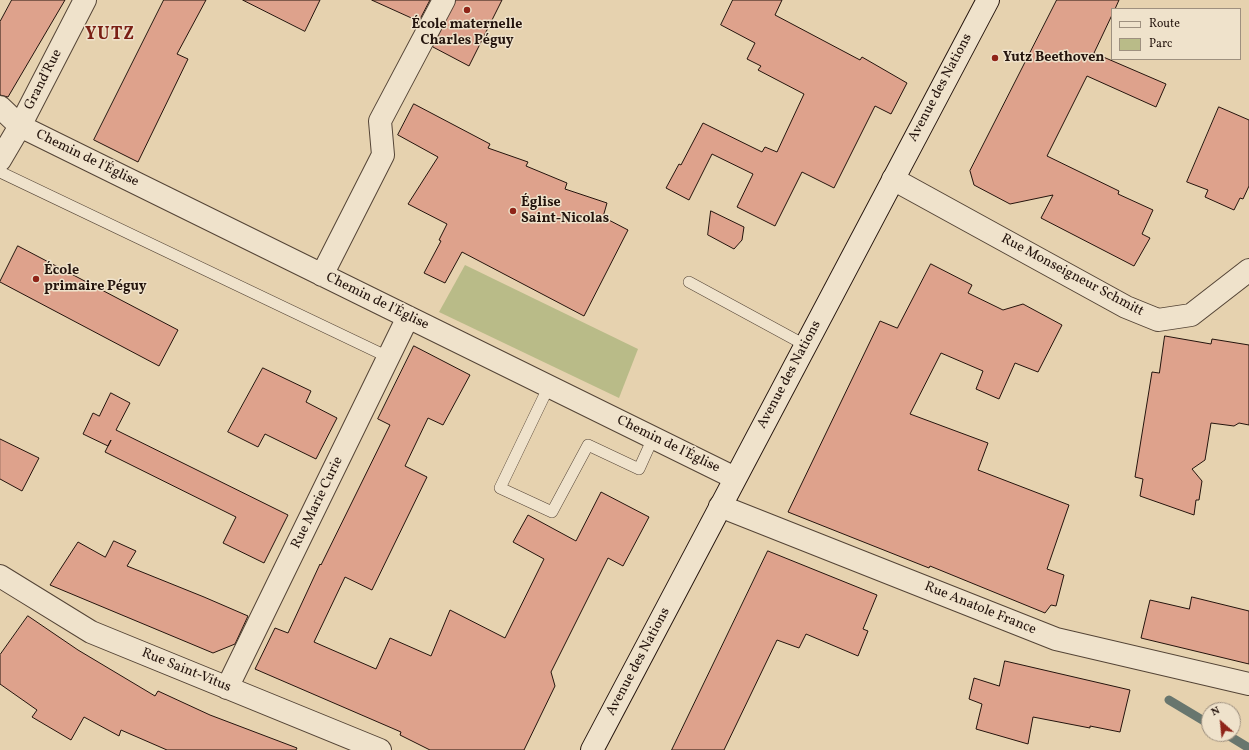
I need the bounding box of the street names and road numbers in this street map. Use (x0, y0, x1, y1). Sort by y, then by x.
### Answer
street label: Avenue des Nations (905, 31, 977, 145)
street label: Grand'Rue (22, 47, 66, 113)
street label: Chemin de l'Église (33, 127, 141, 191)
street label: Rue Monseigneur Schmitt (998, 231, 1146, 321)
street label: Chemin de l'Église (323, 270, 431, 334)
street label: Avenue des Nations (754, 318, 826, 432)
street label: Chemin de l'Église (614, 413, 722, 477)
street label: Rue Marie Curie (288, 454, 348, 552)
street label: Rue Anatole France (922, 579, 1038, 639)
street label: Avenue des Nations (603, 605, 675, 719)
street label: Rue Saint-Vitus (139, 645, 233, 697)

